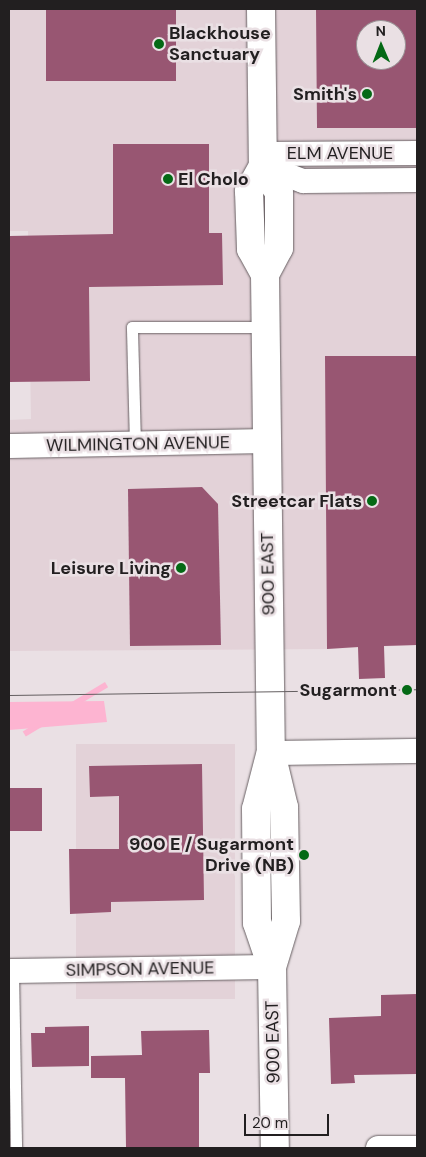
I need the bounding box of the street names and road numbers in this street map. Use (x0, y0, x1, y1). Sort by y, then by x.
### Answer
street label: ELM AVENUE (287, 142, 393, 164)
street label: WILMINGTON AVENUE (46, 432, 230, 456)
street label: 900 EAST (256, 532, 280, 616)
street label: SIMPSON AVENUE (66, 957, 214, 981)
street label: 900 EAST (261, 1000, 285, 1084)

